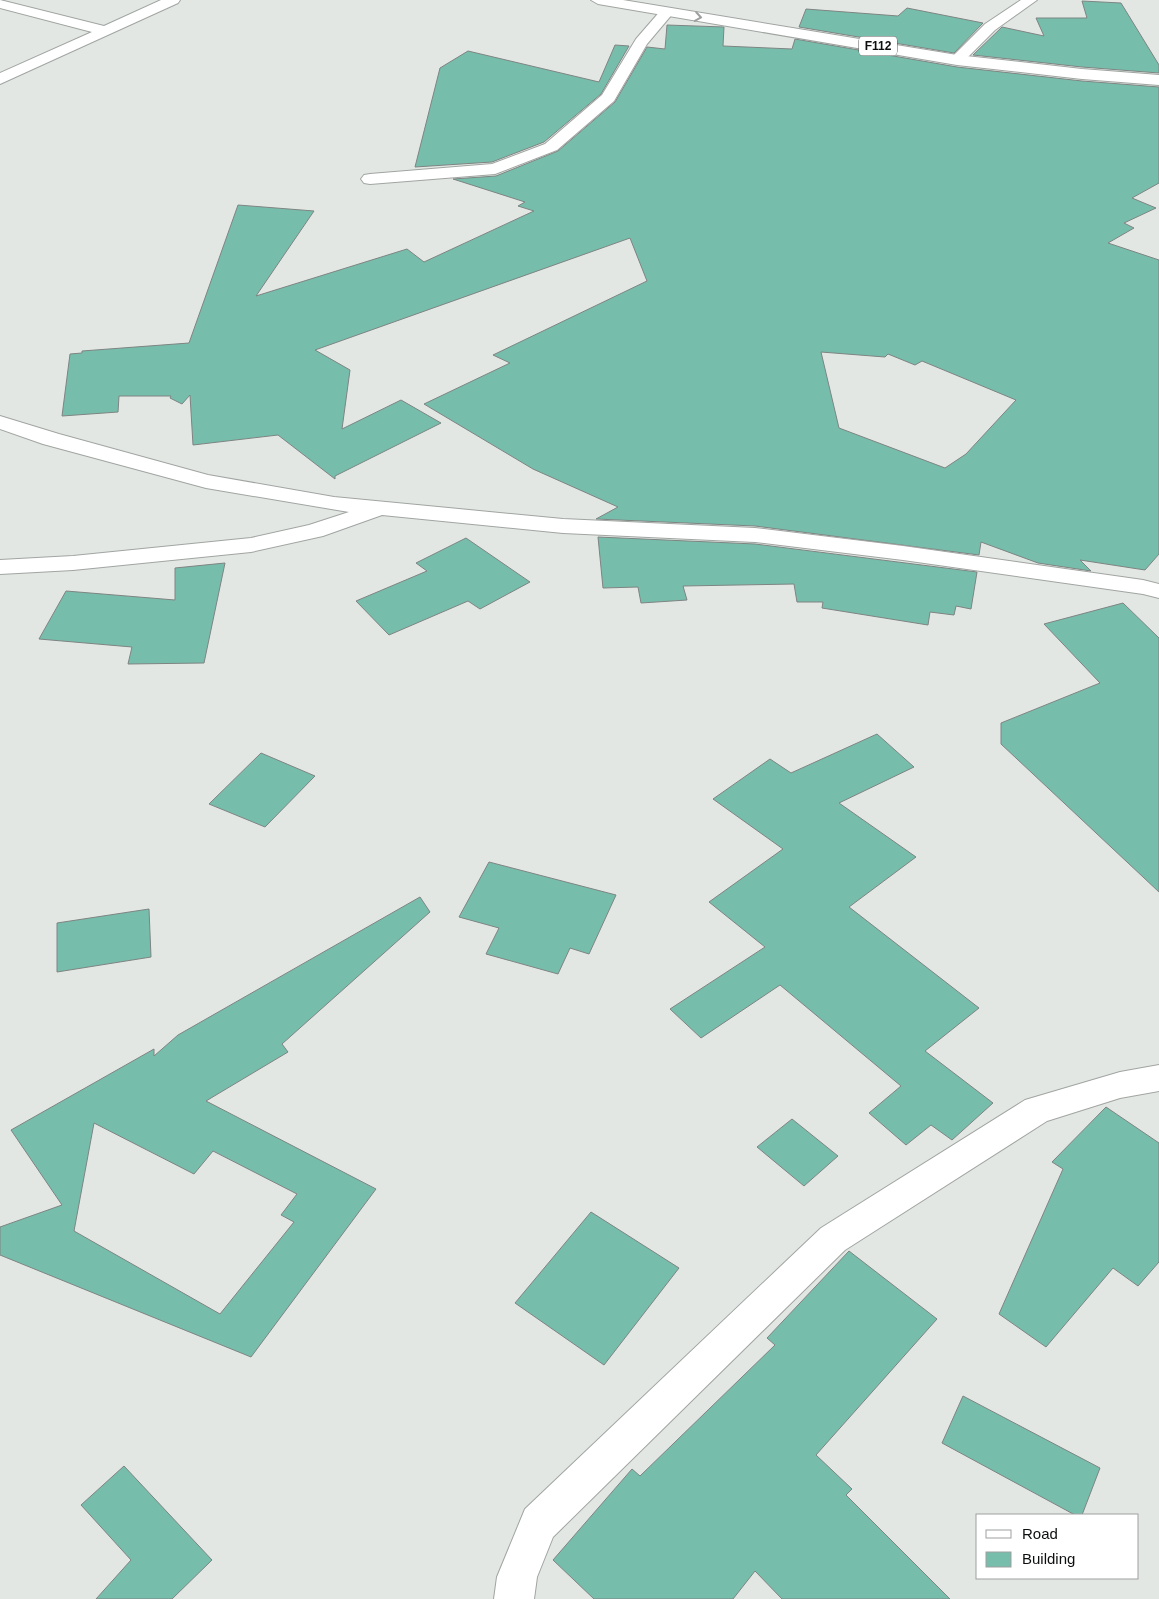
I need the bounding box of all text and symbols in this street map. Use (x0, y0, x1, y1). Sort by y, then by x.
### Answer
one-way arrow (694, 11, 702, 21)
road number: F112 (859, 36, 897, 56)
legend (976, 1514, 1139, 1579)
text: Road (1022, 1525, 1058, 1542)
text: Building (1022, 1550, 1075, 1567)

